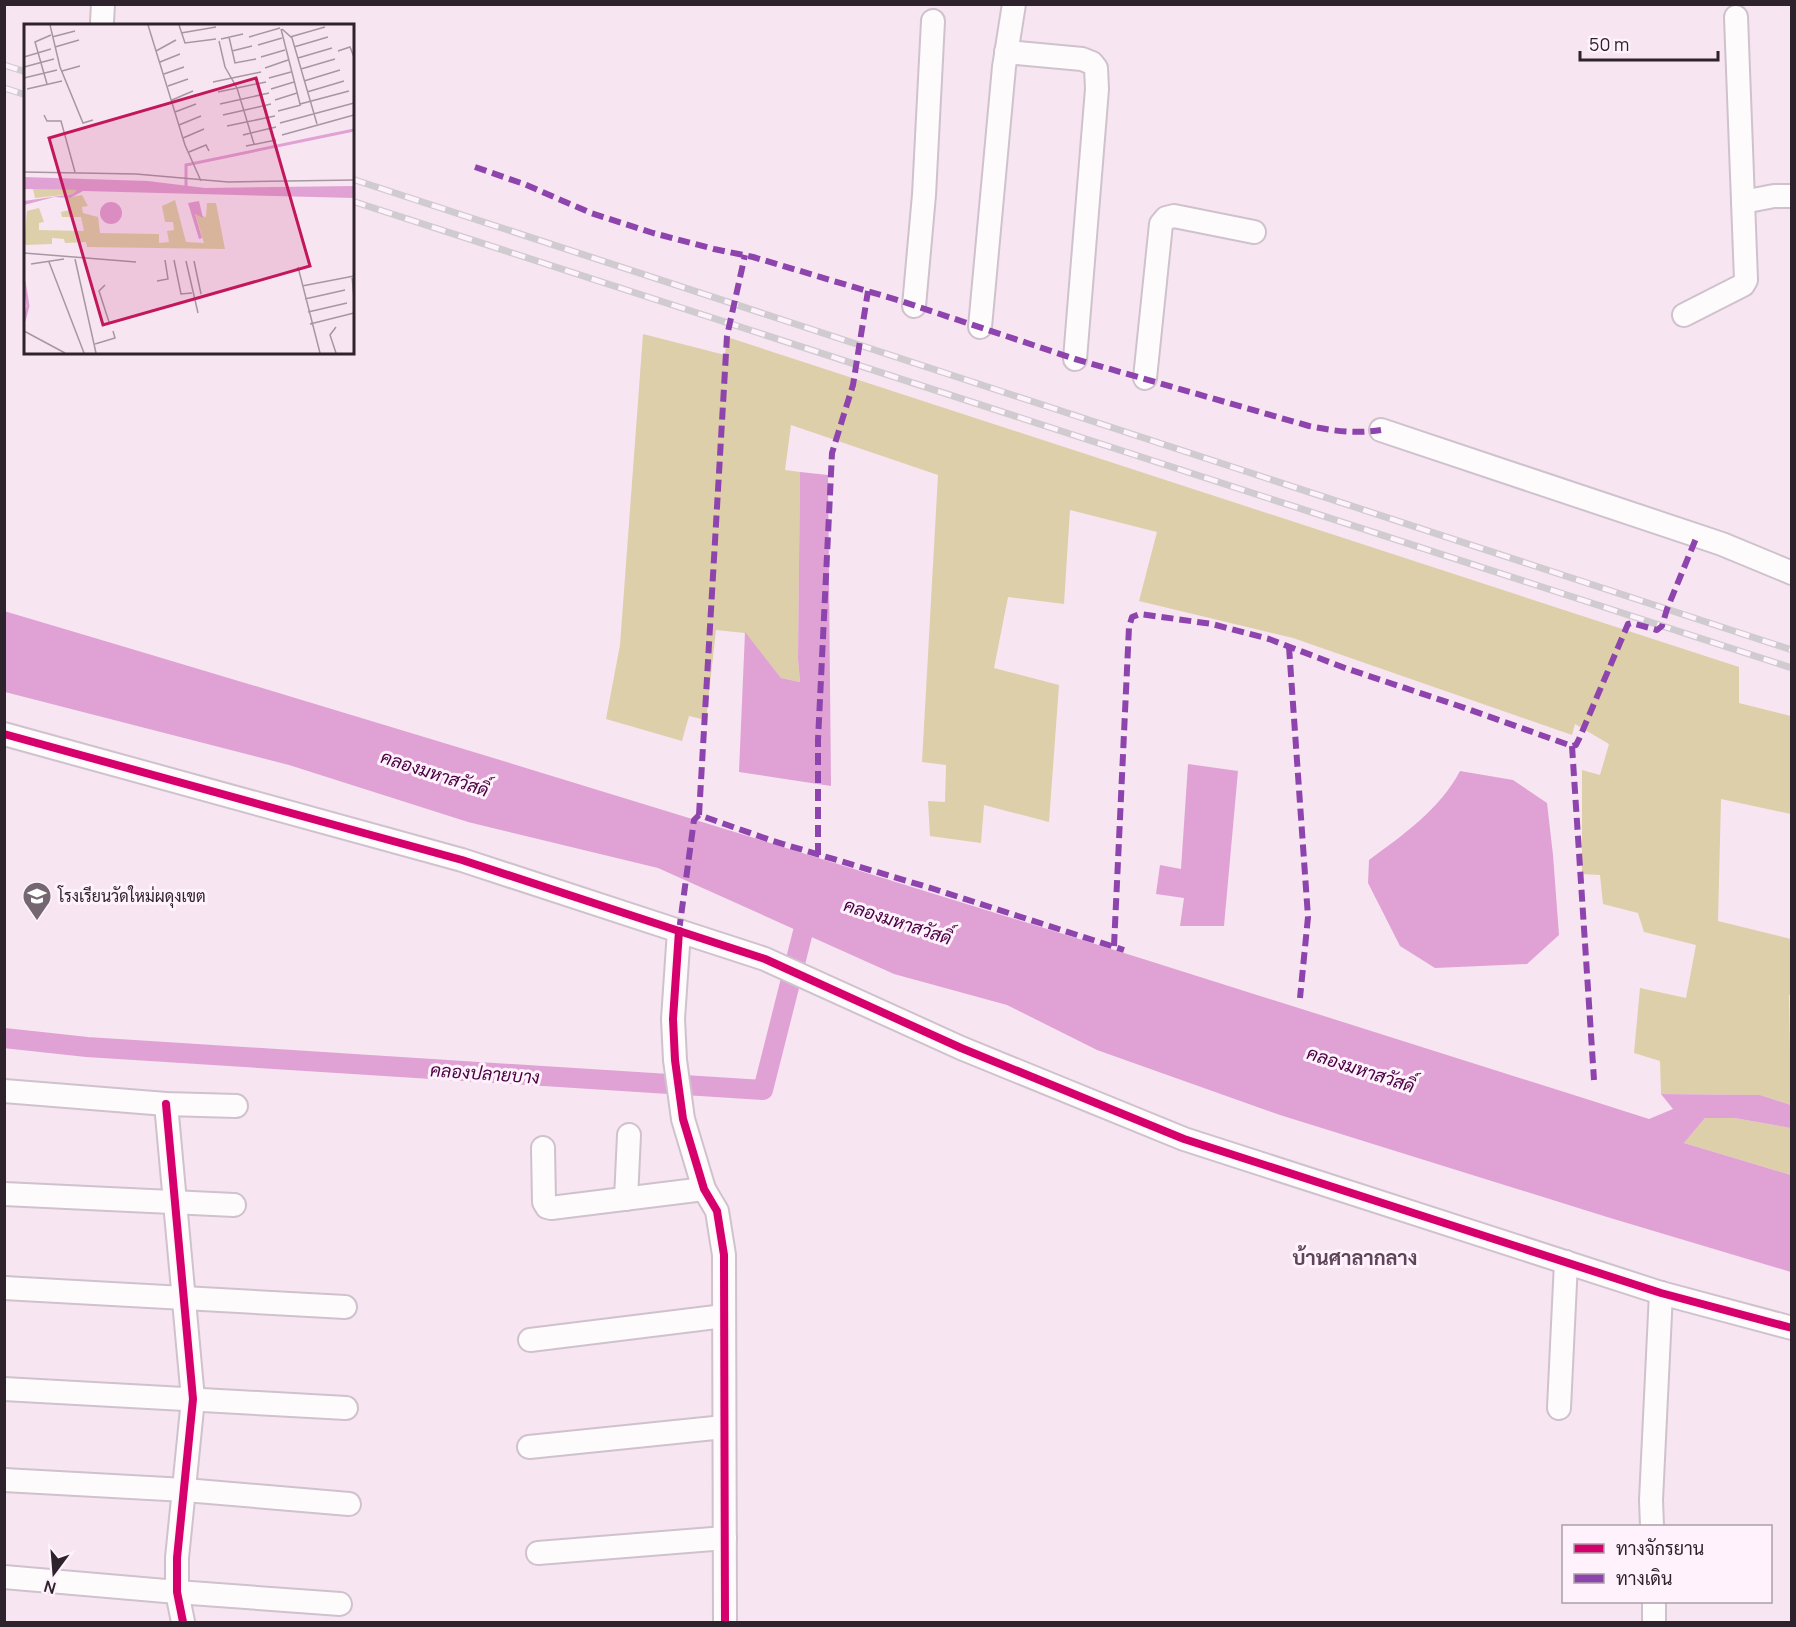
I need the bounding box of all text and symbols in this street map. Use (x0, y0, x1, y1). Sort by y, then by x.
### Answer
inset map (24, 24, 354, 354)
scale bar (1580, 24, 1718, 62)
text: 50 m (1589, 32, 1629, 56)
water label: คลองมหาสวัสดิ์ (378, 741, 496, 803)
school or university icon: โรงเรียนวัดใหม่ผดุงเขต (21, 880, 53, 922)
place label: โรงเรียนวัดใหม่ผดุงเขต (57, 885, 206, 908)
water label: คลองมหาสวัสดิ์ (841, 889, 959, 951)
water label: คลองมหาสวัสดิ์ (1304, 1037, 1422, 1099)
water label: คลองปลายบาง (429, 1057, 541, 1089)
district label: บ้านศาลากลาง (1293, 1244, 1417, 1271)
legend (1562, 1525, 1772, 1603)
text: ทางจักรยาน (1616, 1536, 1704, 1560)
north arrow (24, 1543, 84, 1603)
text: ทางเดิน (1616, 1566, 1672, 1590)
text: N (41, 1575, 58, 1600)

